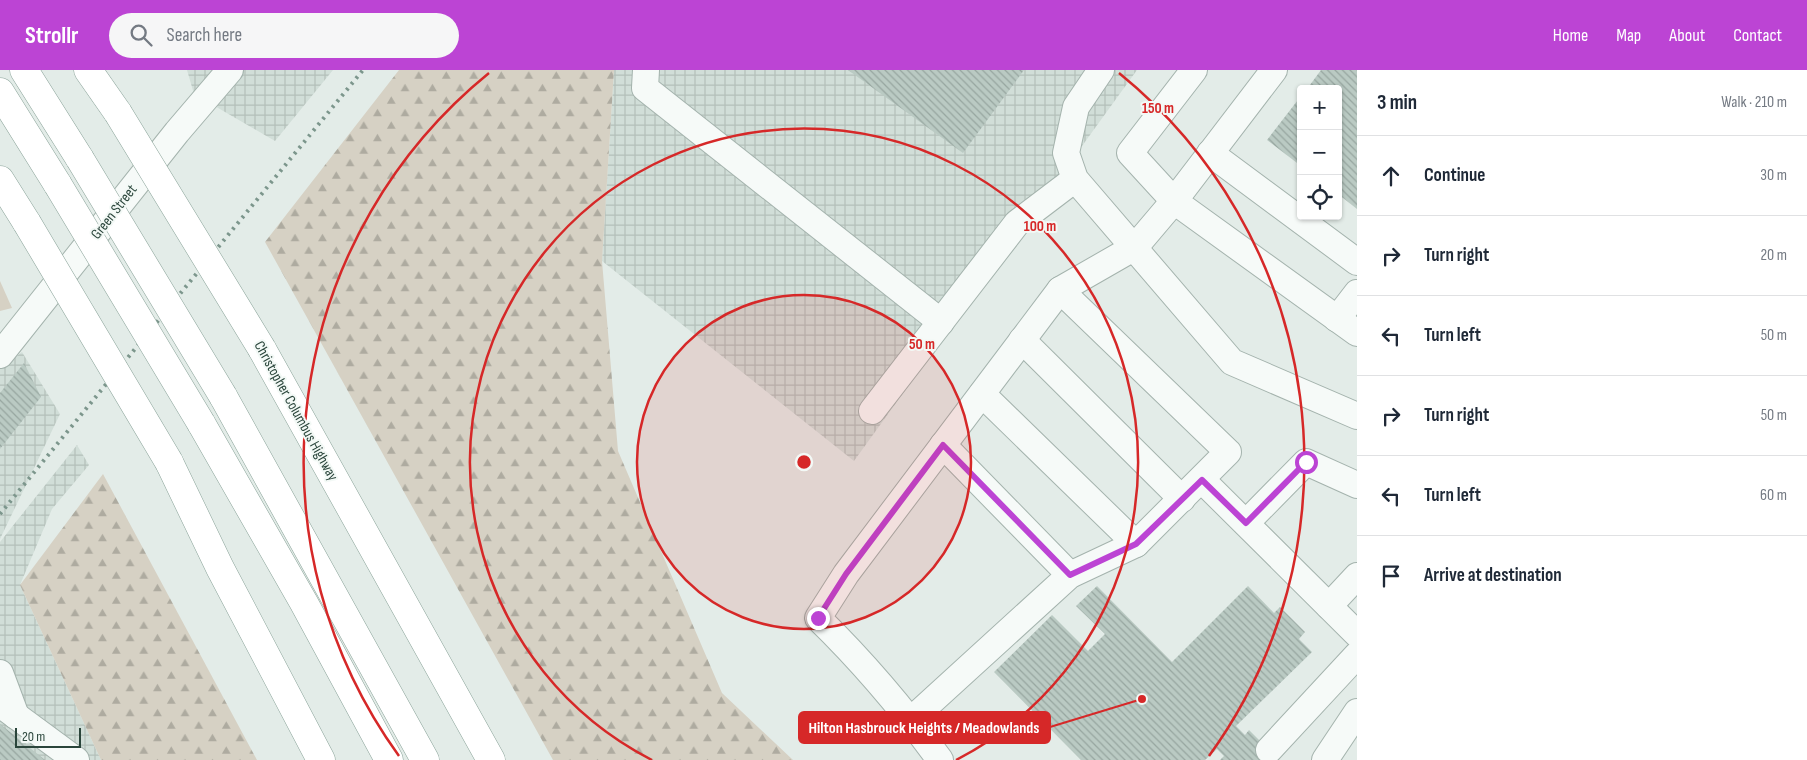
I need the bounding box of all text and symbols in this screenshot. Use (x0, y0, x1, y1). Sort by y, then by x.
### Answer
search box (109, 13, 459, 58)
text: Strollr (25, 21, 79, 50)
icon: search (127, 21, 155, 49)
text: Search here (167, 24, 242, 47)
text: Home (1553, 25, 1588, 46)
text: Map (1616, 25, 1641, 46)
text: About (1669, 25, 1705, 46)
text: Contact (1733, 25, 1782, 46)
map controls (1297, 85, 1342, 220)
button: + (1297, 85, 1342, 130)
text: 3 min (1377, 90, 1417, 115)
text: Walk · 210 m (1721, 93, 1787, 112)
text: 150 m (1142, 99, 1174, 118)
button: − (1297, 130, 1342, 175)
icon: ahead (1377, 162, 1405, 190)
text: Continue (1424, 164, 1485, 187)
text: 30 m (1760, 166, 1787, 185)
button: locate (1297, 175, 1342, 220)
street label: Green Street (87, 181, 141, 243)
text: 100 m (1024, 217, 1056, 236)
icon: right (1377, 242, 1405, 270)
text: Turn right (1424, 244, 1489, 267)
text: 20 m (1760, 246, 1787, 265)
icon: left (1377, 322, 1405, 350)
text: Turn left (1424, 324, 1481, 347)
text: 50 m (1761, 326, 1787, 345)
text: 50 m (909, 335, 935, 354)
street label: Christopher Columbus Highway (250, 338, 342, 484)
icon: right (1377, 402, 1405, 430)
text: Turn right (1424, 404, 1489, 427)
text: 50 m (1761, 406, 1787, 425)
route start (1295, 451, 1318, 474)
centre of rings (795, 453, 813, 471)
icon: left (1377, 482, 1405, 510)
text: Turn left (1424, 484, 1481, 507)
text: 60 m (1760, 486, 1787, 505)
icon: arrive (1377, 562, 1405, 590)
text: Arrive at destination (1424, 564, 1562, 587)
route end (807, 607, 830, 630)
callout: Hilton Hasbrouck Heights / Meadowlands (799, 712, 1050, 743)
text: Hilton Hasbrouck Heights / Meadowlands (809, 719, 1039, 738)
scale bar (15, 725, 81, 748)
text: 20 m (22, 728, 45, 745)

